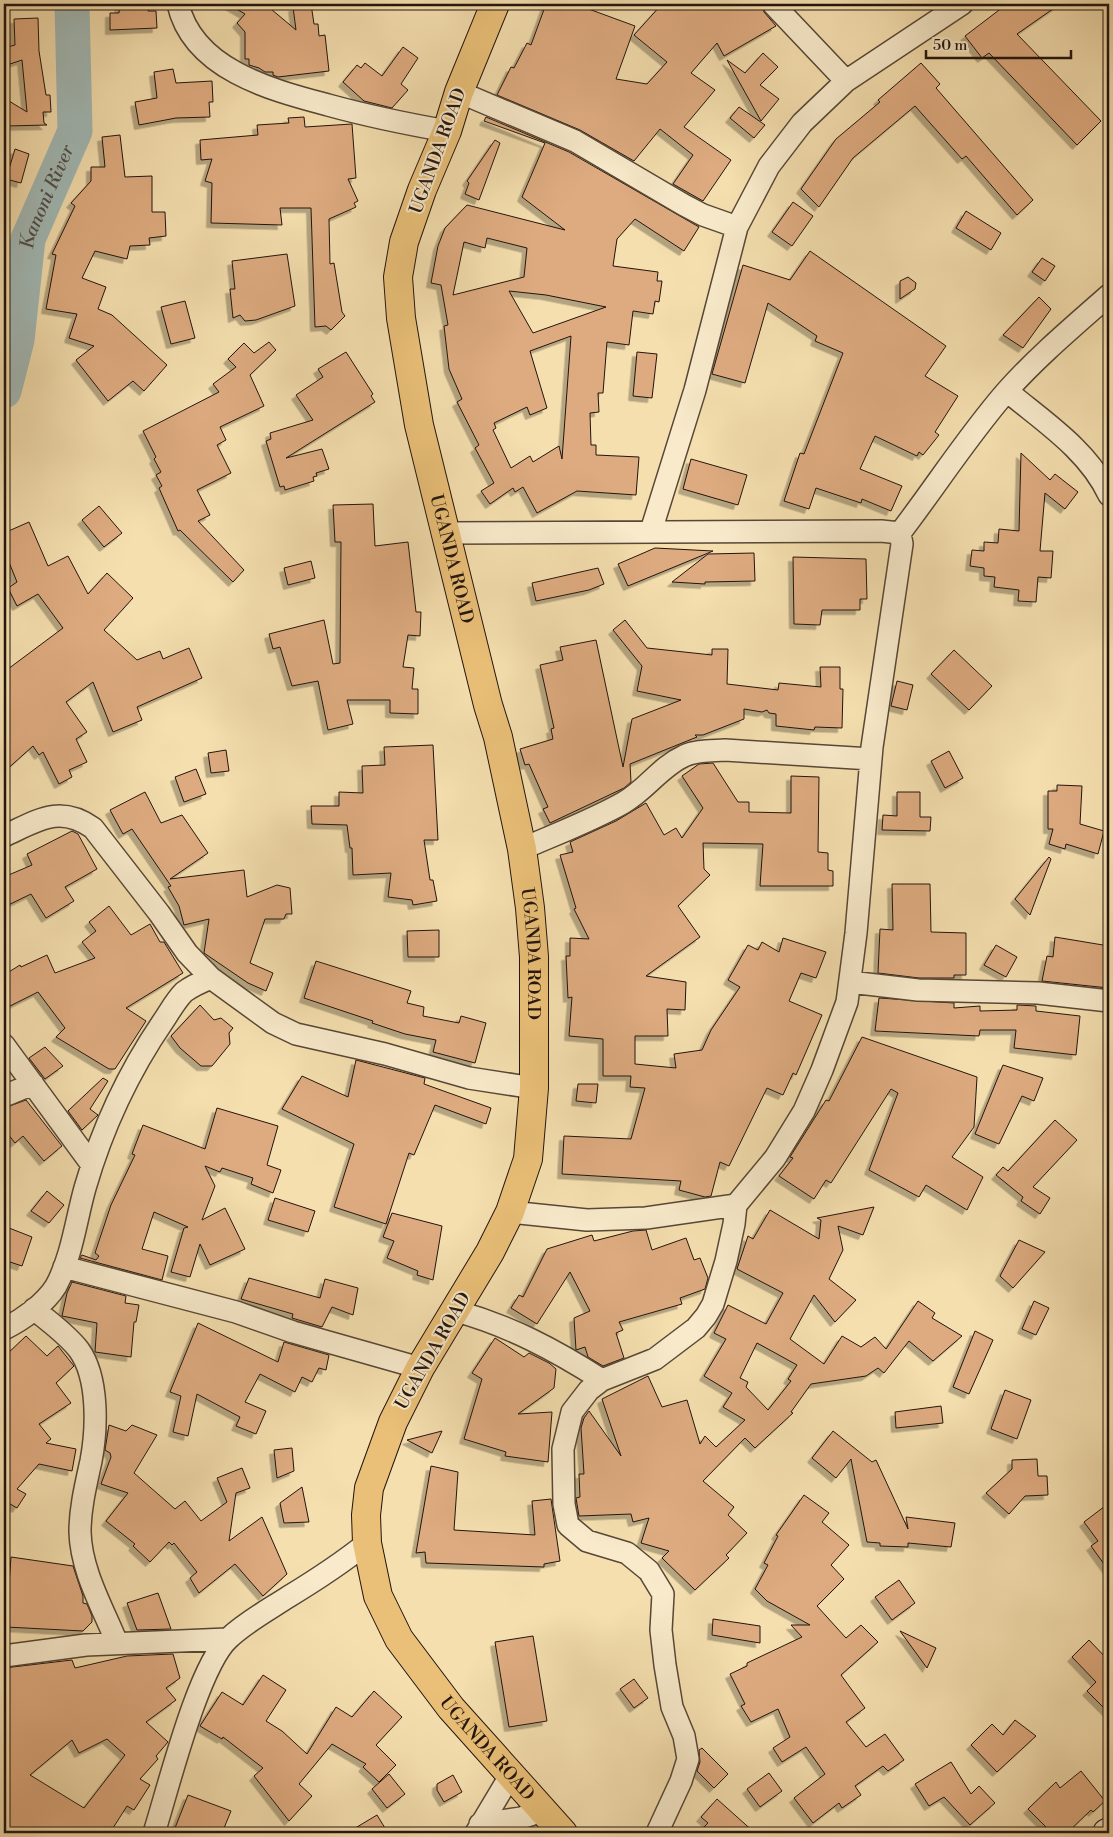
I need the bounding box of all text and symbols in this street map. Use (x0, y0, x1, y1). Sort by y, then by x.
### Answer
scale bar (926, 28, 1070, 60)
text: 50 m (933, 36, 967, 55)
street label: UGANDA ROAD (405, 85, 471, 217)
water label: Kanoni River (15, 140, 80, 250)
street label: UGANDA ROAD (425, 492, 479, 626)
street label: UGANDA ROAD (516, 886, 546, 1020)
street label: UGANDA ROAD (390, 1288, 476, 1414)
street label: UGANDA ROAD (435, 1691, 540, 1805)

